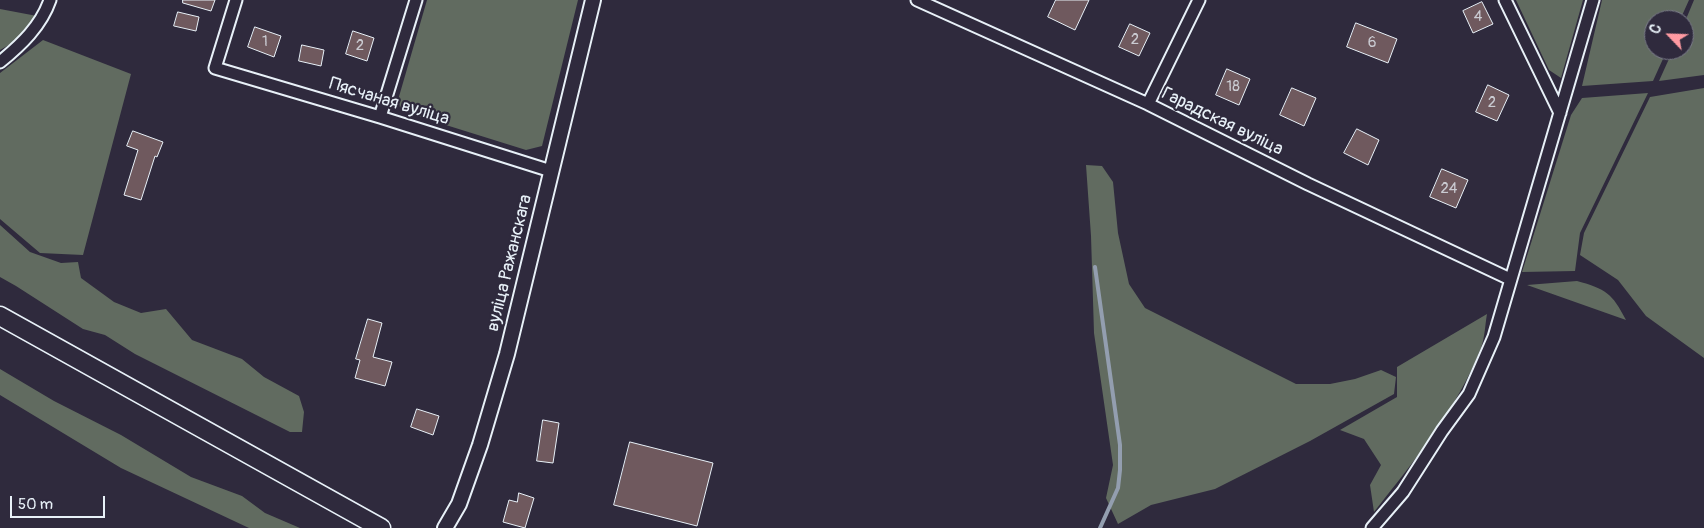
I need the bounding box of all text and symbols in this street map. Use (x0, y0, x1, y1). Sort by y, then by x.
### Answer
house number: 4 (1474, 8, 1482, 26)
north arrow (1644, 10, 1694, 60)
text: С (1646, 22, 1665, 37)
house number: 2 (1131, 31, 1139, 49)
house number: 1 (262, 33, 268, 51)
house number: 6 (1368, 34, 1376, 52)
house number: 2 (356, 37, 364, 55)
street label: Пясчаная вуліца (326, 73, 452, 131)
house number: 18 (1226, 78, 1240, 96)
street label: Гарадская вуліца (1158, 83, 1286, 161)
house number: 2 (1488, 94, 1496, 112)
house number: 24 (1440, 180, 1458, 198)
street label: вуліца Ражанскага (483, 192, 537, 334)
scale bar (12, 486, 108, 518)
text: 50 m (18, 495, 53, 514)

